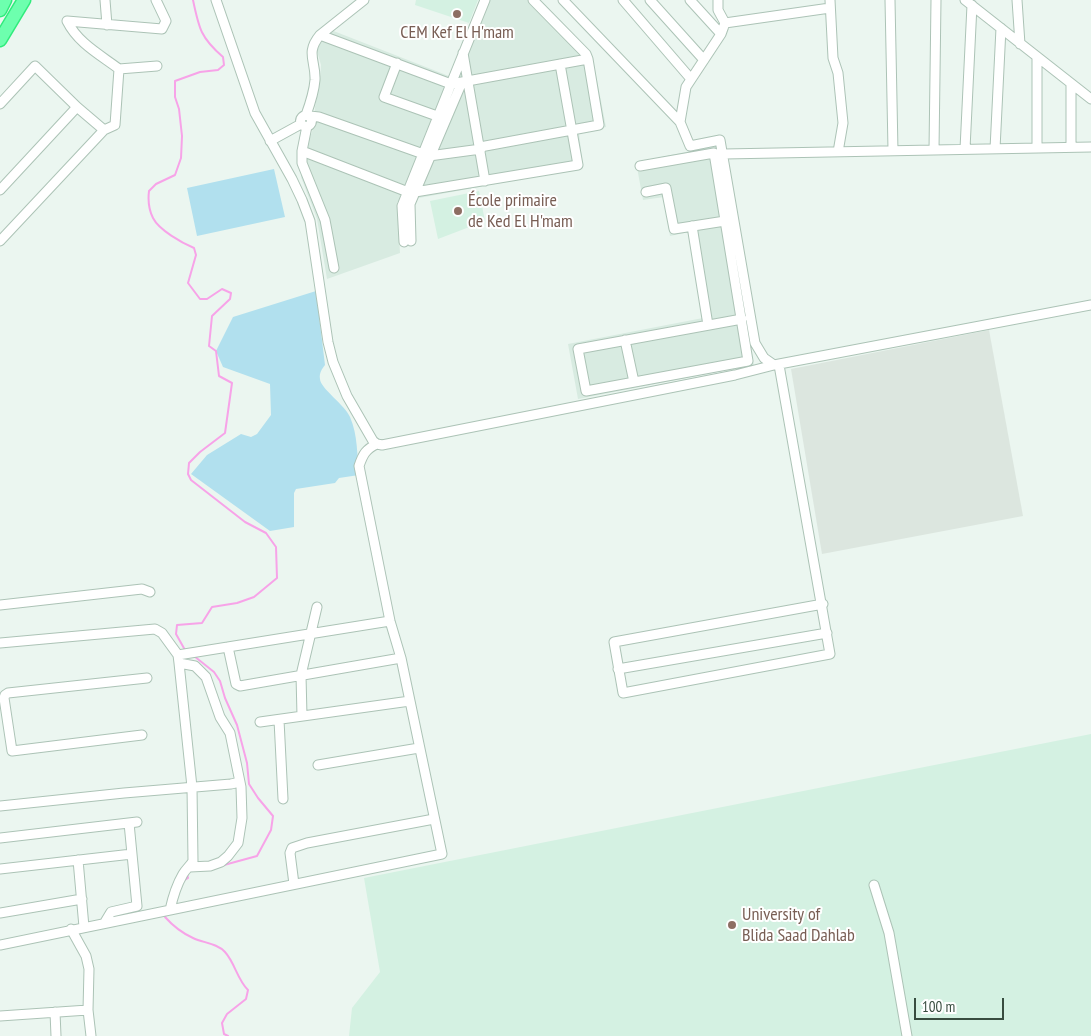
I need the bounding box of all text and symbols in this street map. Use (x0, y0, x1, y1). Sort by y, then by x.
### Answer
marker: CEM Kef El H'mam (451, 8, 463, 20)
place label: CEM Kef El H'mam (400, 22, 514, 44)
place label: École primaire de Ked El H'mam (468, 190, 573, 232)
marker: École primaire de Ked El H'mam (452, 205, 464, 217)
place label: University of Blida Saad Dahlab (742, 904, 855, 946)
marker: University of Blida Saad Dahlab (726, 919, 738, 931)
scale bar (916, 988, 1006, 1020)
text: 100 m (922, 997, 955, 1016)

